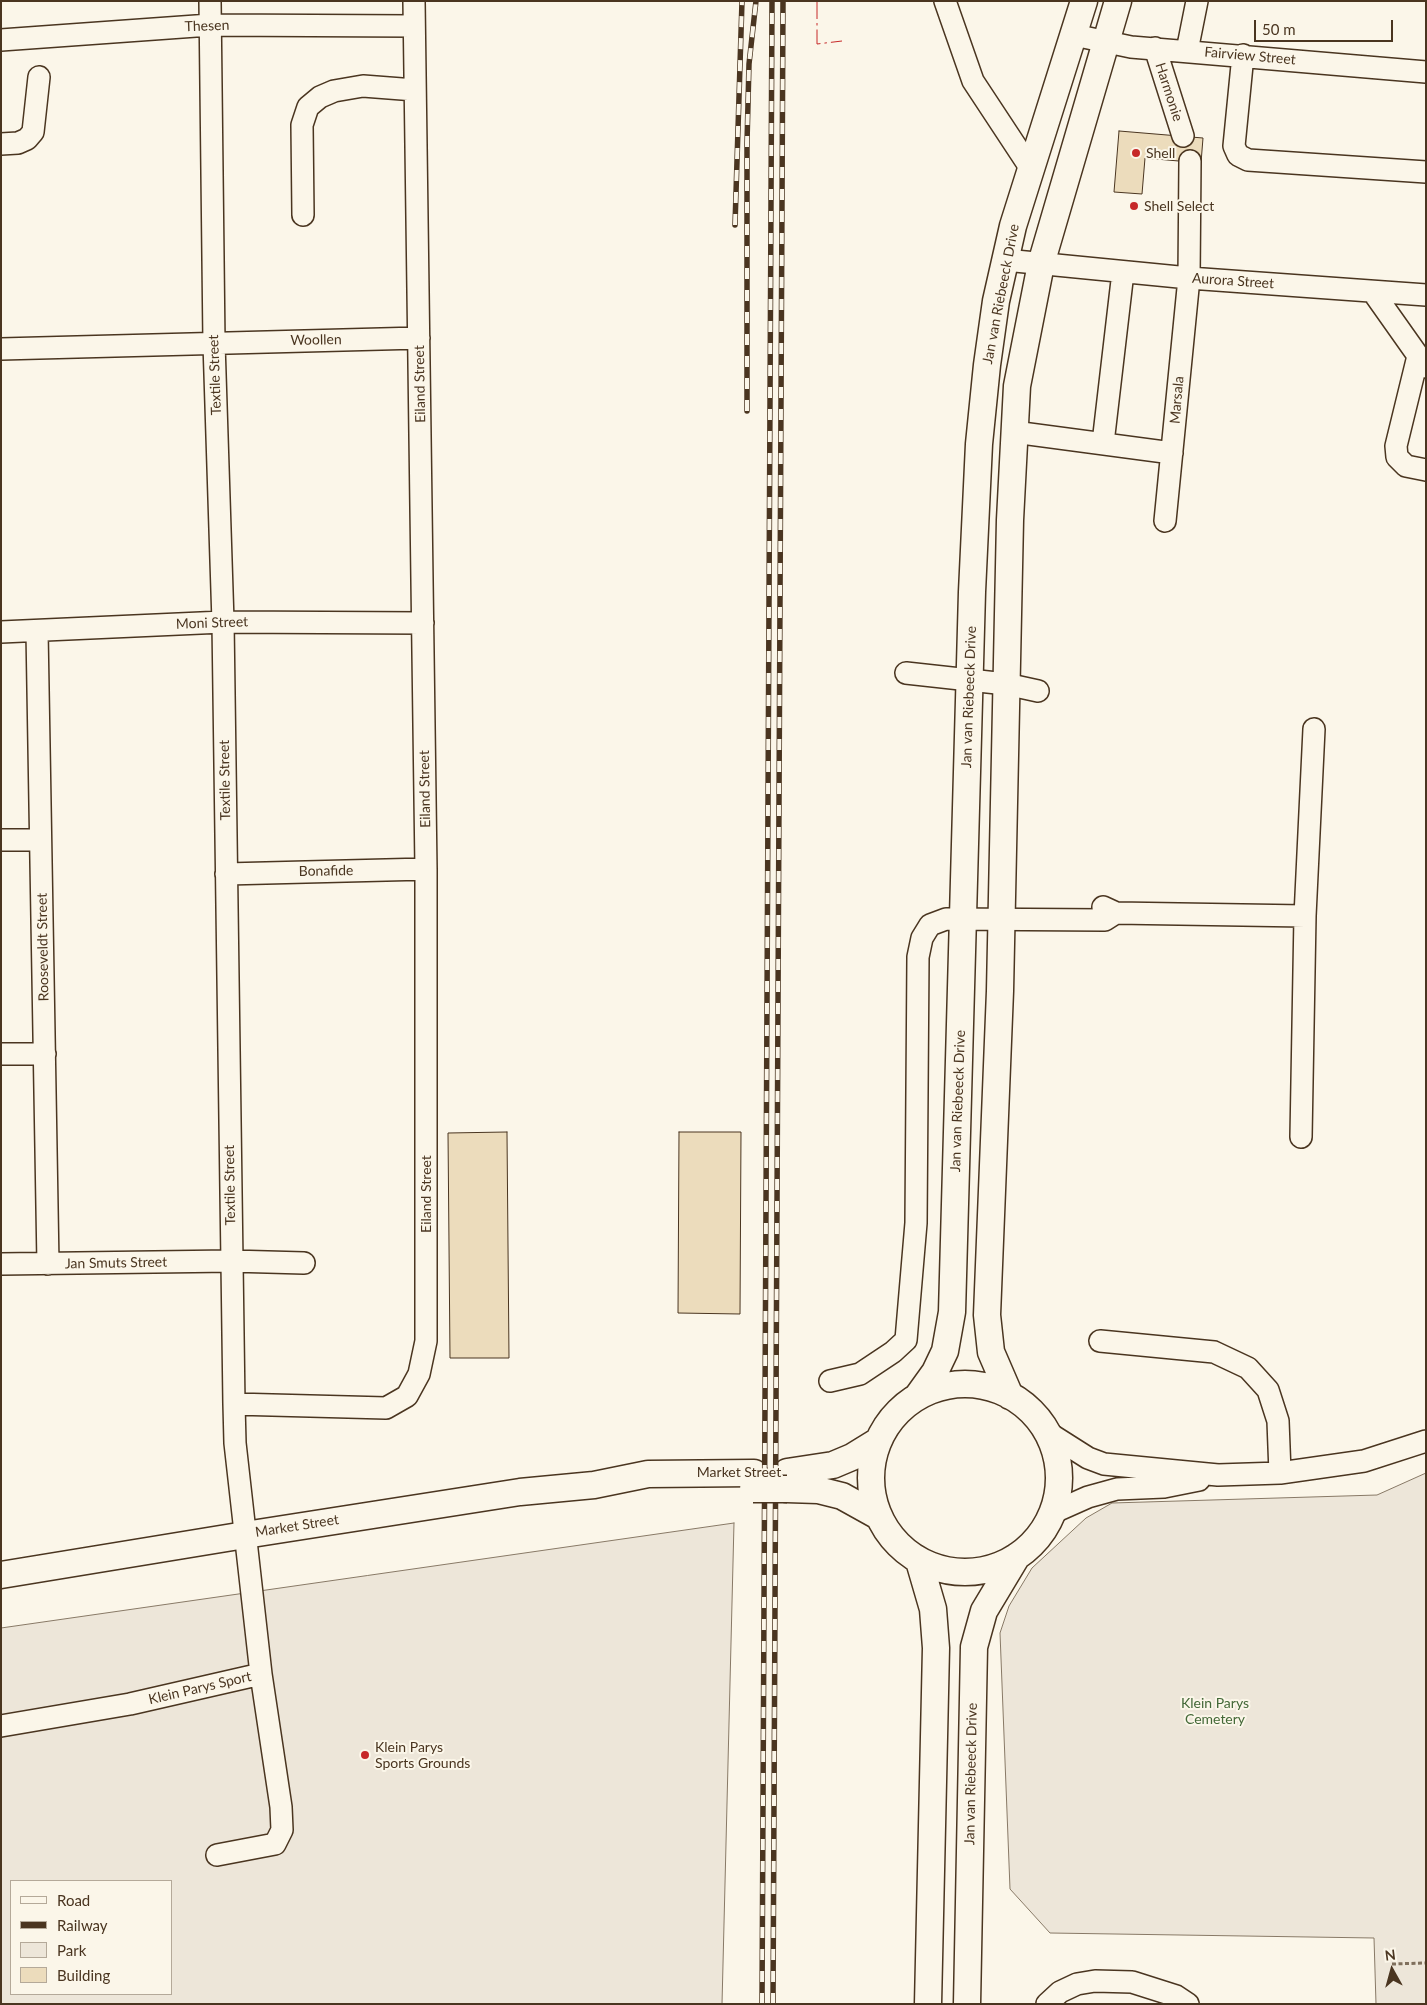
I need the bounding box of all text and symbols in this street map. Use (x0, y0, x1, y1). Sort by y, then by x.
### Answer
scale bar (1257, 10, 1396, 42)
street label: Thesen (184, 17, 230, 35)
text: 50 m (1262, 20, 1296, 38)
street label: Fairview Street (1204, 44, 1296, 68)
street label: Harmonie (1152, 61, 1186, 123)
place label: Shell (1146, 145, 1175, 161)
marker: Shell (1130, 147, 1142, 159)
place label: Shell Select (1144, 198, 1214, 214)
marker: Shell Select (1128, 200, 1140, 212)
street label: Jan van Riebeeck Drive (979, 223, 1023, 365)
street label: Aurora Street (1191, 270, 1275, 292)
street label: Woollen (290, 331, 342, 349)
street label: Textile Street (205, 334, 225, 416)
street label: Eiland Street (411, 345, 429, 423)
street label: Marsala (1167, 375, 1187, 425)
street label: Moni Street (176, 613, 248, 633)
street label: Jan van Riebeeck Drive (958, 626, 980, 768)
street label: Textile Street (216, 740, 234, 820)
street label: Eiland Street (416, 750, 434, 828)
street label: Bonafide (298, 862, 354, 880)
street label: Rooseveldt Street (34, 893, 52, 1001)
street label: Jan van Riebeeck Drive (947, 1030, 969, 1172)
street label: Textile Street (221, 1145, 239, 1225)
street label: Eiland Street (418, 1155, 434, 1233)
street label: Jan Smuts Street (65, 1254, 167, 1272)
street label: Market Street (697, 1464, 781, 1480)
street label: Market Street (254, 1511, 340, 1541)
street label: Klein Parys Sport (147, 1668, 253, 1708)
park label: Klein Parys Cemetery (1181, 1695, 1249, 1728)
street label: Jan van Riebeeck Drive (961, 1703, 981, 1845)
place label: Klein Parys Sports Grounds (375, 1739, 470, 1771)
marker: Klein Parys Sports Grounds (359, 1749, 371, 1761)
legend (10, 1880, 172, 1995)
text: Road (57, 1891, 90, 1909)
text: Railway (57, 1916, 108, 1934)
text: Park (57, 1941, 86, 1959)
north arrow (1367, 1945, 1417, 1995)
text: N (1384, 1946, 1396, 1964)
text: Building (57, 1966, 110, 1984)

